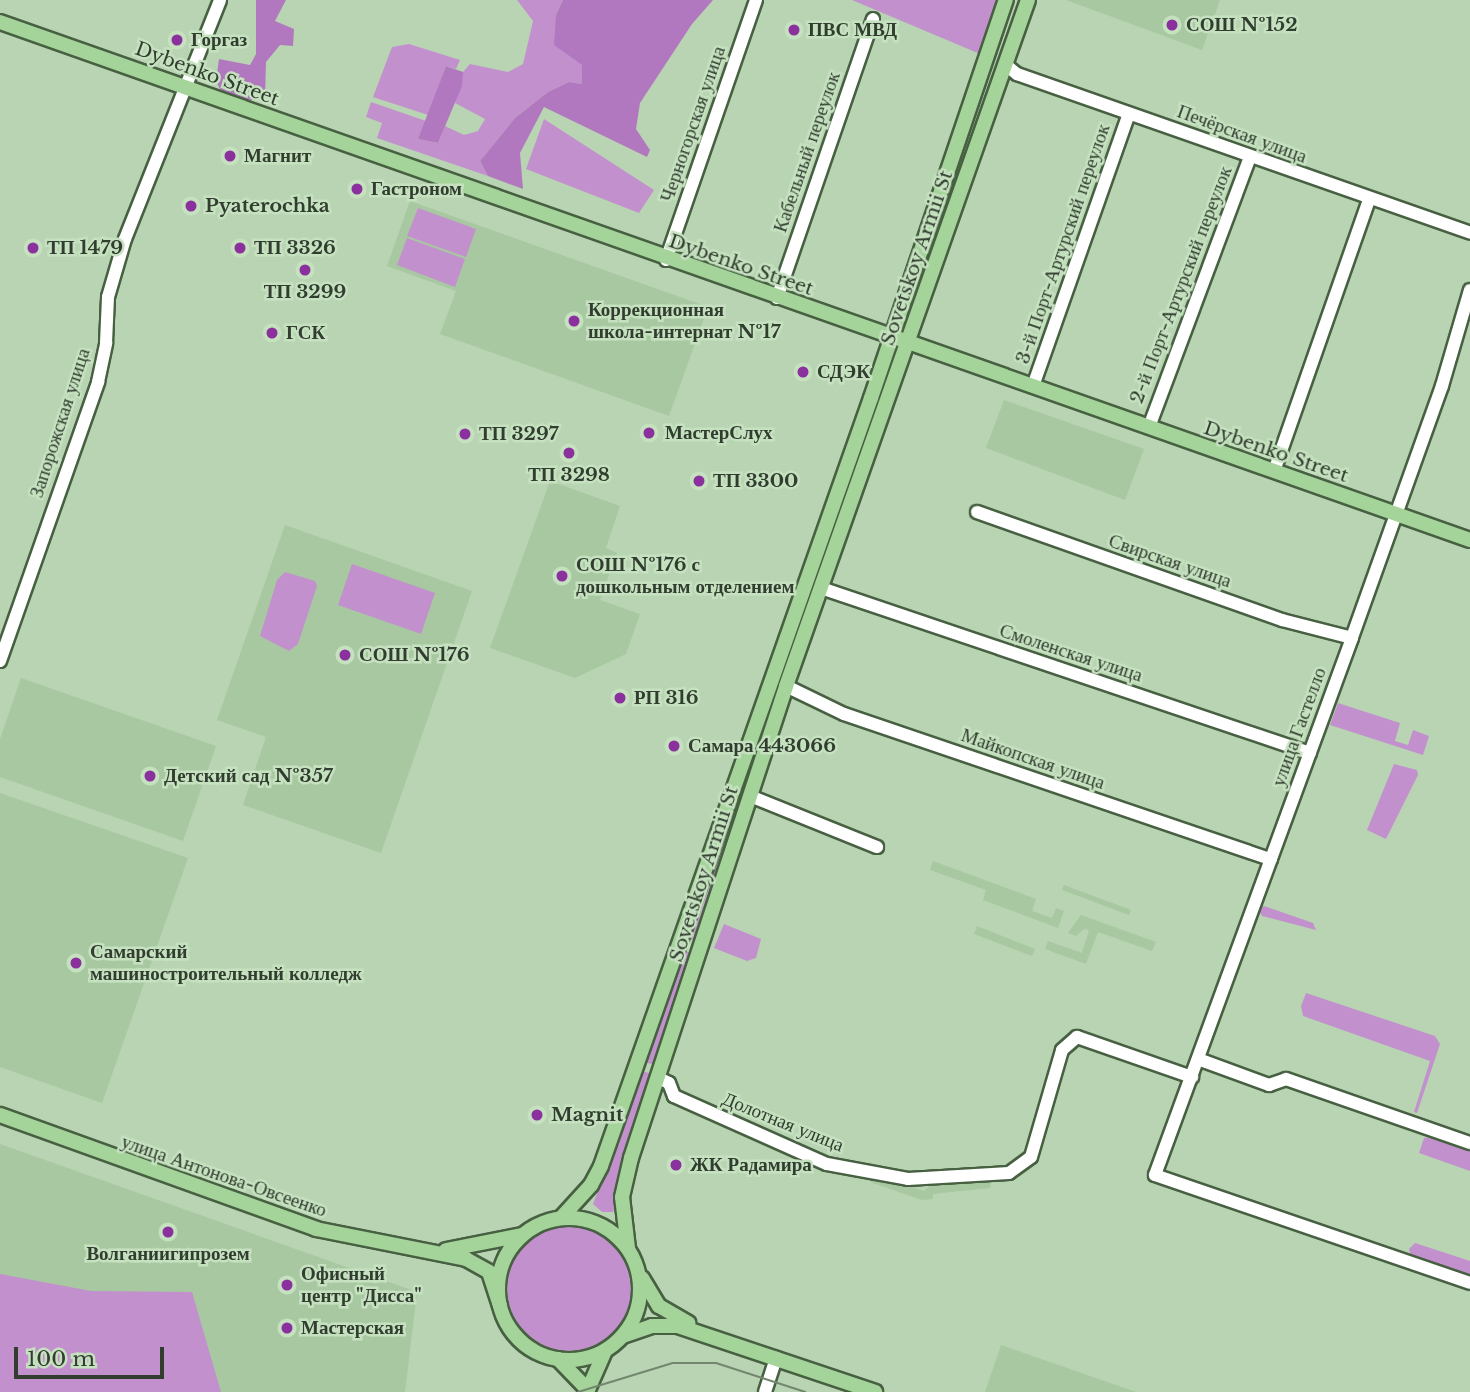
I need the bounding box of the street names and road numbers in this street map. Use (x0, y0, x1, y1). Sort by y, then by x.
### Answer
street label: Dybenko Street (132, 37, 282, 111)
street label: Черногорская улица (656, 43, 730, 205)
street label: Кабельный переулок (769, 69, 845, 235)
street label: Печёрская улица (1174, 100, 1310, 168)
street label: 3-й Порт-Артурский переулок (1011, 121, 1115, 367)
street label: 2-й Порт-Артурский переулок (1125, 163, 1237, 407)
street label: Sovetskoy Armii St (876, 167, 958, 349)
street label: Dybenko Street (666, 230, 816, 300)
street label: Запорожская улица (25, 345, 95, 501)
street label: Dybenko Street (1201, 417, 1351, 487)
street label: Свирская улица (1106, 529, 1234, 593)
street label: Смоленская улица (997, 619, 1145, 687)
street label: улица Гастелло (1267, 664, 1331, 790)
street label: Майкопская улица (958, 724, 1108, 794)
street label: Sovetskoy Armii St (665, 783, 743, 965)
street label: Долотная улица (719, 1087, 847, 1157)
street label: улица Антонова-Овсеенко (118, 1130, 330, 1222)

